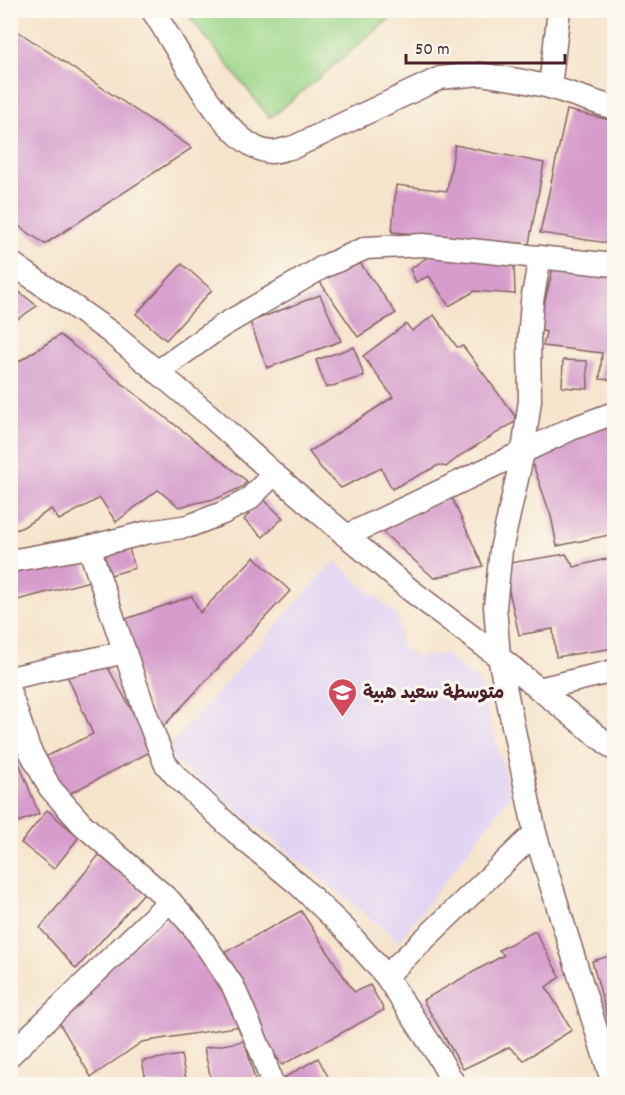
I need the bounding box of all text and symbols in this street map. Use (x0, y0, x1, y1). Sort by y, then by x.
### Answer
scale bar (406, 27, 565, 65)
text: 50 m (415, 38, 450, 63)
school or university icon: متوسطة سعيد هبية (326, 676, 358, 718)
place label: متوسطة سعيد هبية (363, 682, 504, 707)

